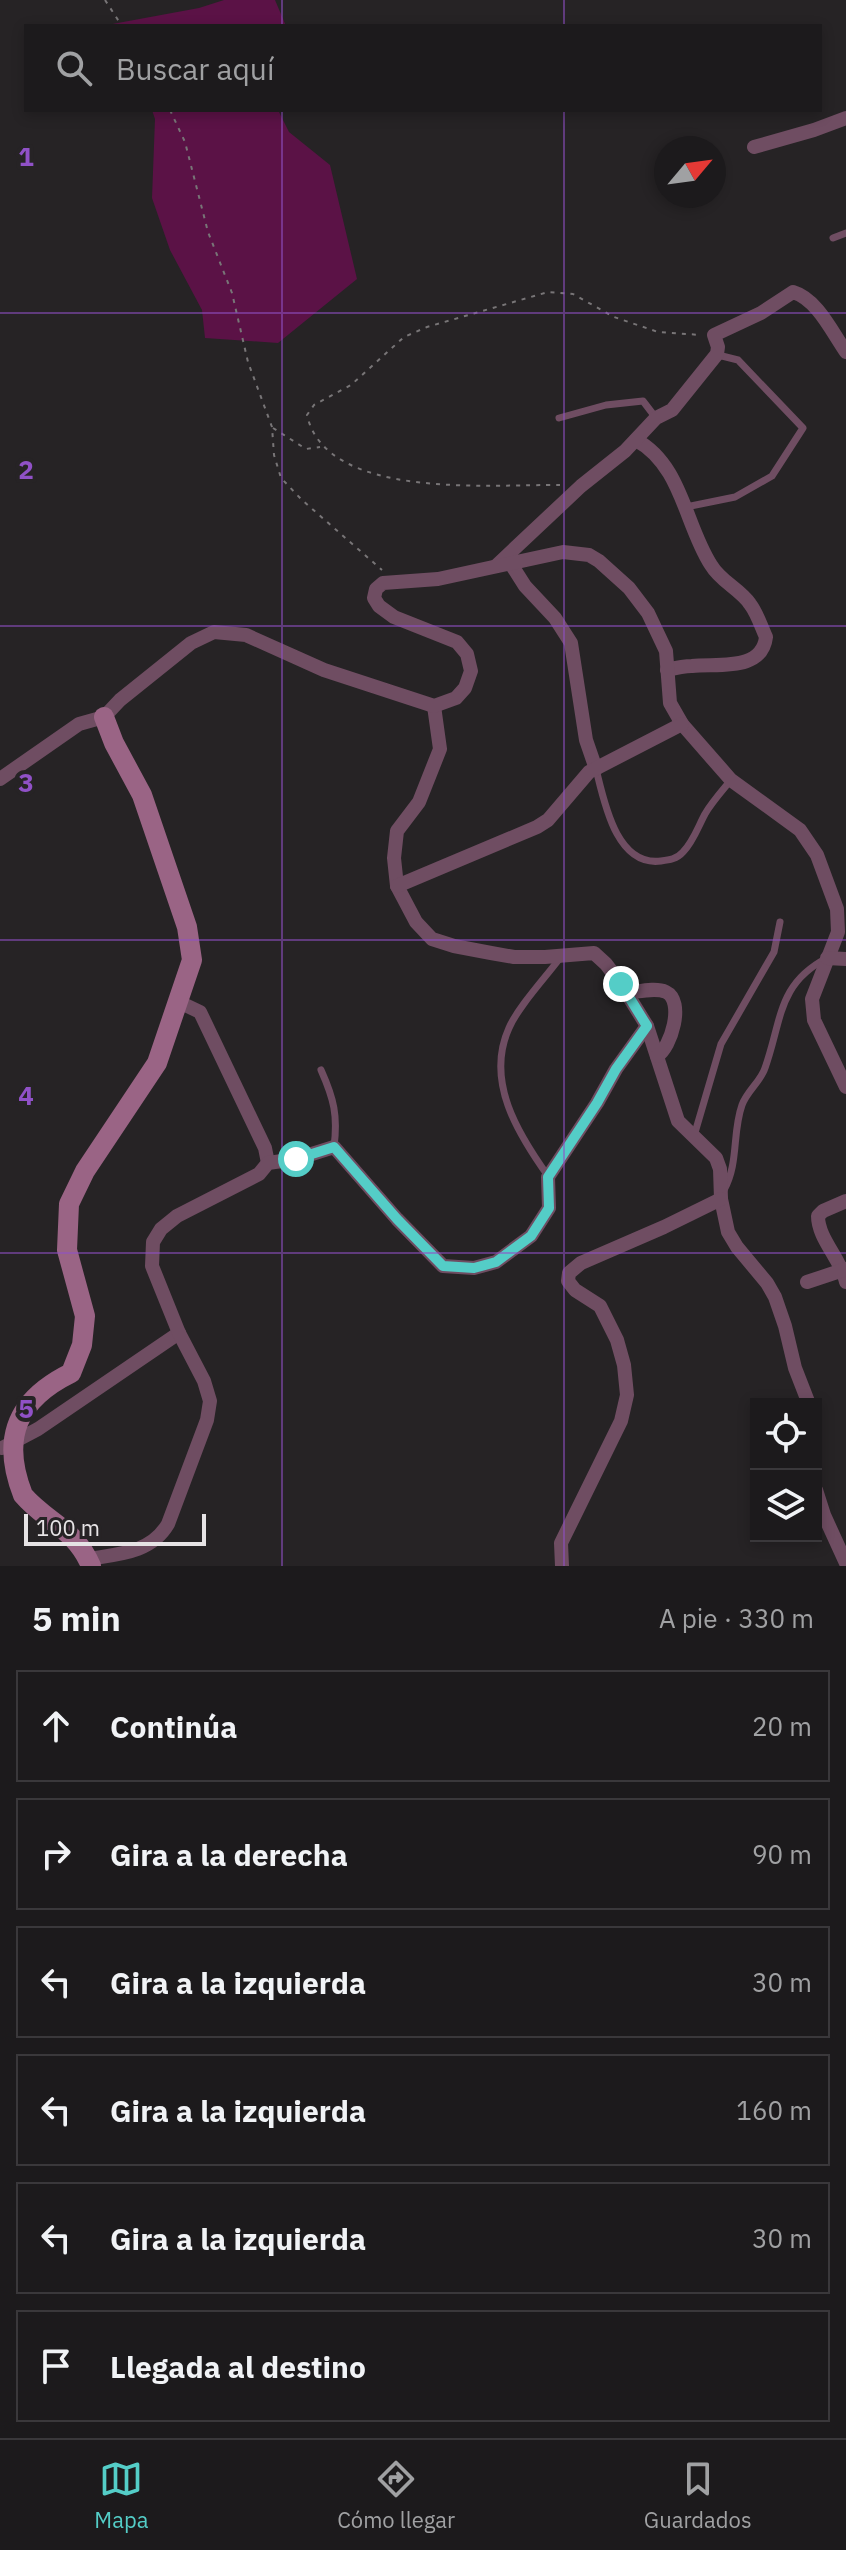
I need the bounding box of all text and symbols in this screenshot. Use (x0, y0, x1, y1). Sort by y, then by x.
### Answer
search box (24, 24, 822, 112)
icon: search (52, 46, 96, 90)
text: Buscar aquí (116, 49, 274, 88)
north arrow (654, 136, 726, 208)
text: 1 (18, 139, 34, 173)
text: 2 (18, 452, 34, 486)
text: 3 (18, 765, 34, 799)
route end (603, 966, 639, 1002)
text: 4 (18, 1078, 34, 1112)
route start (278, 1141, 314, 1177)
text: 5 (18, 1391, 34, 1425)
map controls (750, 1398, 822, 1542)
button: locate (750, 1398, 822, 1470)
button: layers (750, 1470, 822, 1542)
scale bar (24, 1510, 206, 1546)
text: 100 m (36, 1513, 100, 1542)
text: 5 min (32, 1596, 121, 1640)
text: A pie · 330 m (659, 1601, 814, 1635)
icon: ahead (34, 1704, 78, 1748)
text: Continúa (110, 1707, 237, 1746)
text: 20 m (752, 1709, 812, 1743)
icon: right (34, 1832, 78, 1876)
text: Gira a la derecha (110, 1835, 348, 1874)
text: 90 m (752, 1837, 812, 1871)
icon: left (34, 1960, 78, 2004)
text: Gira a la izquierda (110, 1963, 366, 2002)
text: 30 m (752, 1965, 812, 1999)
icon: left (34, 2088, 78, 2132)
text: Gira a la izquierda (110, 2091, 366, 2130)
text: 160 m (736, 2093, 812, 2127)
icon: left (34, 2216, 78, 2260)
text: Gira a la izquierda (110, 2219, 366, 2258)
text: 30 m (752, 2221, 812, 2255)
icon: arrive (34, 2344, 78, 2388)
text: Llegada al destino (110, 2347, 366, 2386)
tab: Mapa (94, 2457, 148, 2534)
tab: Cómo llegar (337, 2457, 455, 2534)
tab: Guardados (644, 2457, 752, 2534)

